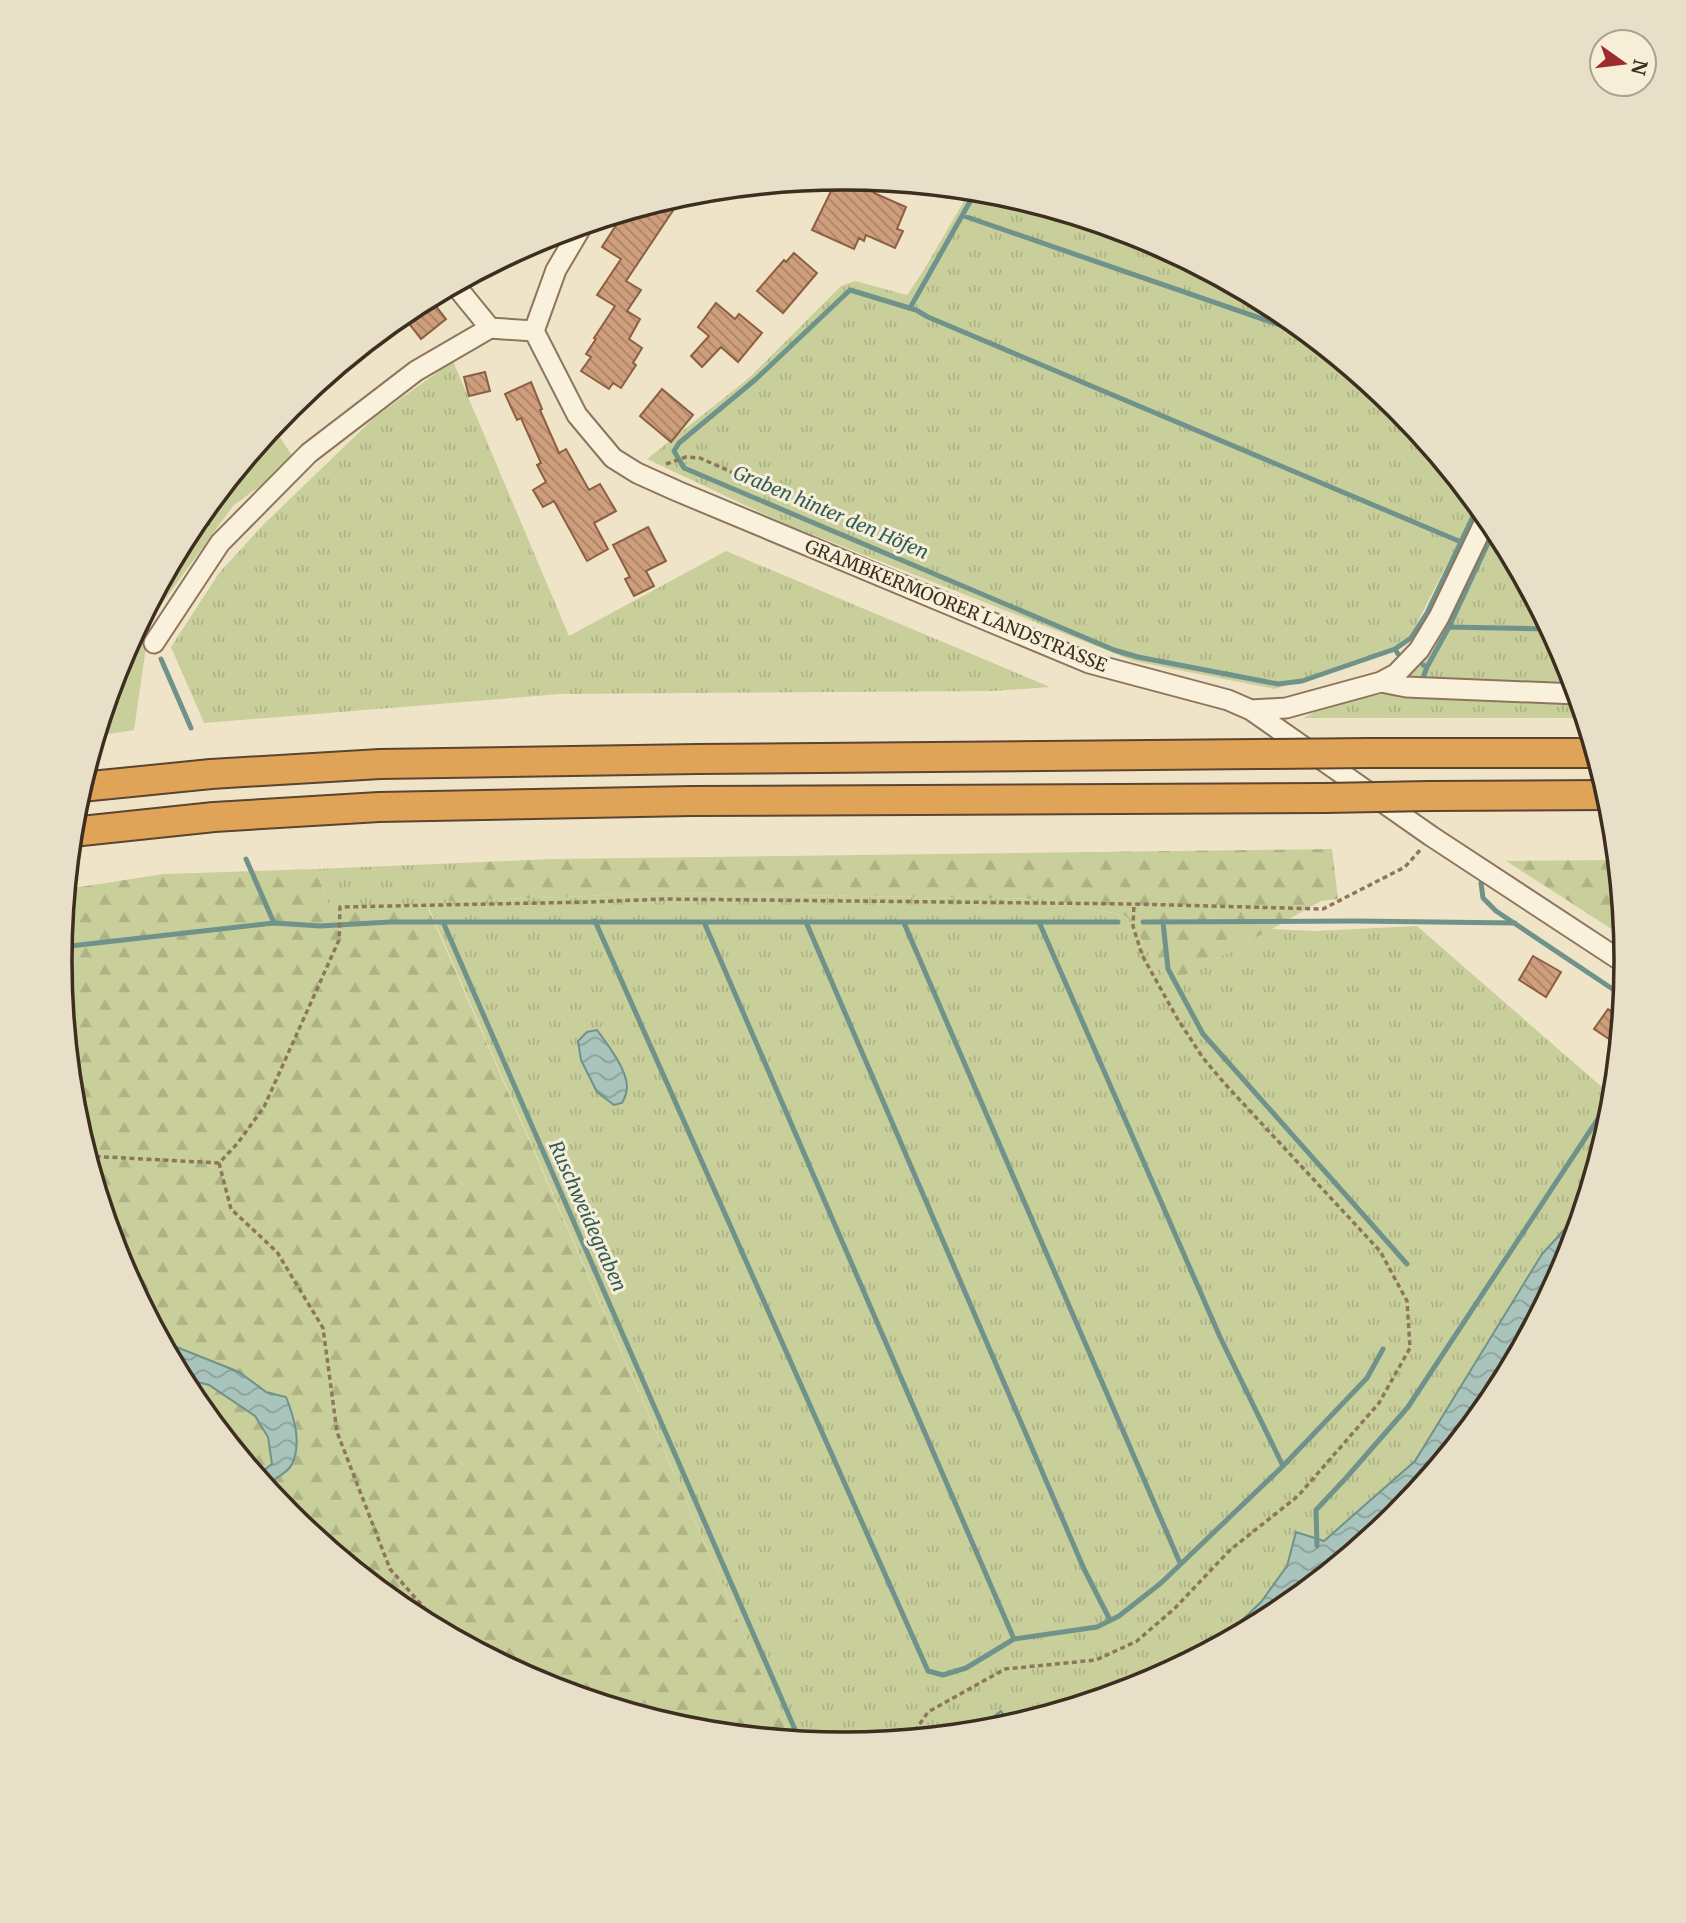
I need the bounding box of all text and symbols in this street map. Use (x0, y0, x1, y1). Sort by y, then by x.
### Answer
north arrow (1588, 28, 1658, 98)
text: N (1626, 57, 1653, 77)
water label: Graben hinter den Höfen (730, 460, 932, 564)
street label: GRAMBKERMOORER LANDSTRASSE (802, 534, 1111, 677)
water label: Ruschweidegraben (544, 1137, 632, 1295)

